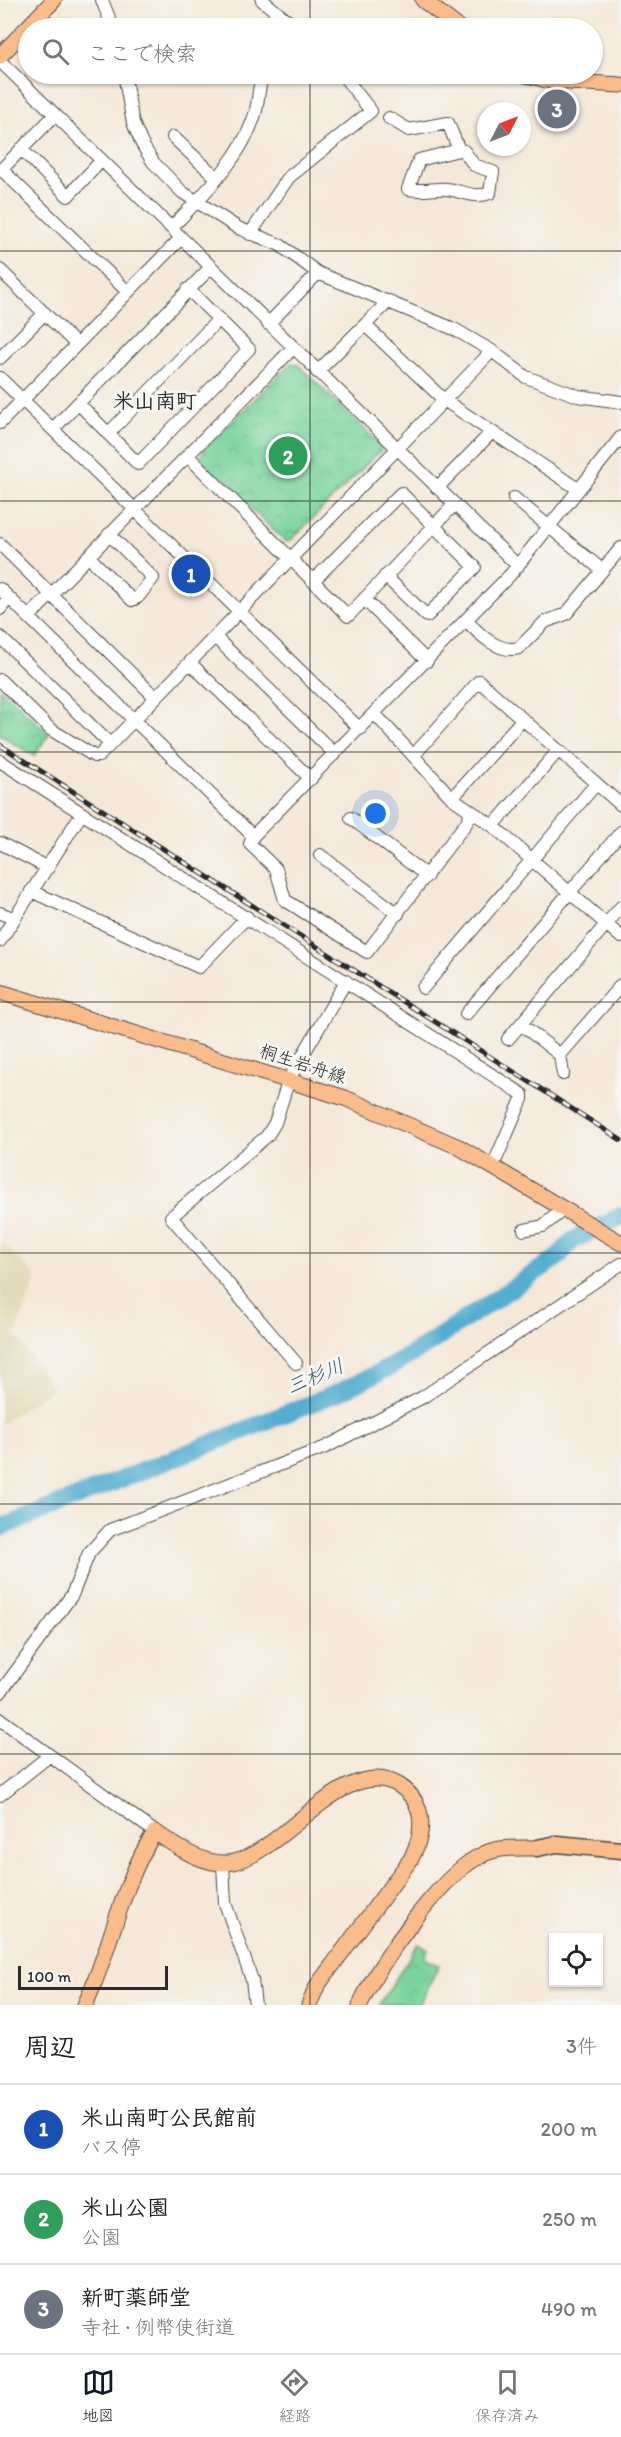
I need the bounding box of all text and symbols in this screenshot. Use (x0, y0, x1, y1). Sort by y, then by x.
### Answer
search box (18, 18, 603, 84)
icon: search (39, 35, 72, 68)
text: ここで検索 (87, 40, 197, 67)
pin: 3 (538, 86, 576, 132)
north arrow (477, 102, 531, 156)
district label: 米山南町 (113, 388, 197, 413)
pin: 2 (268, 434, 308, 478)
pin: 1 (172, 552, 210, 596)
your location (361, 799, 390, 828)
street label: 桐生岩舟線 (257, 1040, 349, 1088)
water label: 三杉川 (283, 1353, 347, 1399)
map controls (549, 1933, 603, 1987)
button: locate (549, 1933, 603, 1987)
scale bar (18, 1963, 168, 1990)
text: 100 m (27, 1967, 71, 1986)
text: 周辺 (24, 2031, 76, 2063)
text: 3件 (566, 2034, 597, 2058)
text: 米山南町公民館前 (81, 2104, 257, 2131)
text: 1 (39, 2117, 48, 2141)
text: 200 m (541, 2117, 597, 2141)
text: バス停 (81, 2135, 141, 2159)
text: 米山公園 (81, 2194, 169, 2221)
text: 2 (38, 2207, 49, 2231)
text: 250 m (542, 2207, 597, 2231)
text: 公園 (81, 2225, 121, 2249)
text: 新町薬師堂 (81, 2284, 191, 2311)
text: 3 (38, 2297, 49, 2321)
text: 490 m (541, 2297, 597, 2321)
text: 寺社 · 例幣使街道 (81, 2315, 235, 2339)
tab: 地図 (82, 2366, 115, 2426)
tab: 経路 (278, 2366, 311, 2426)
tab: 保存済み (475, 2366, 539, 2426)

